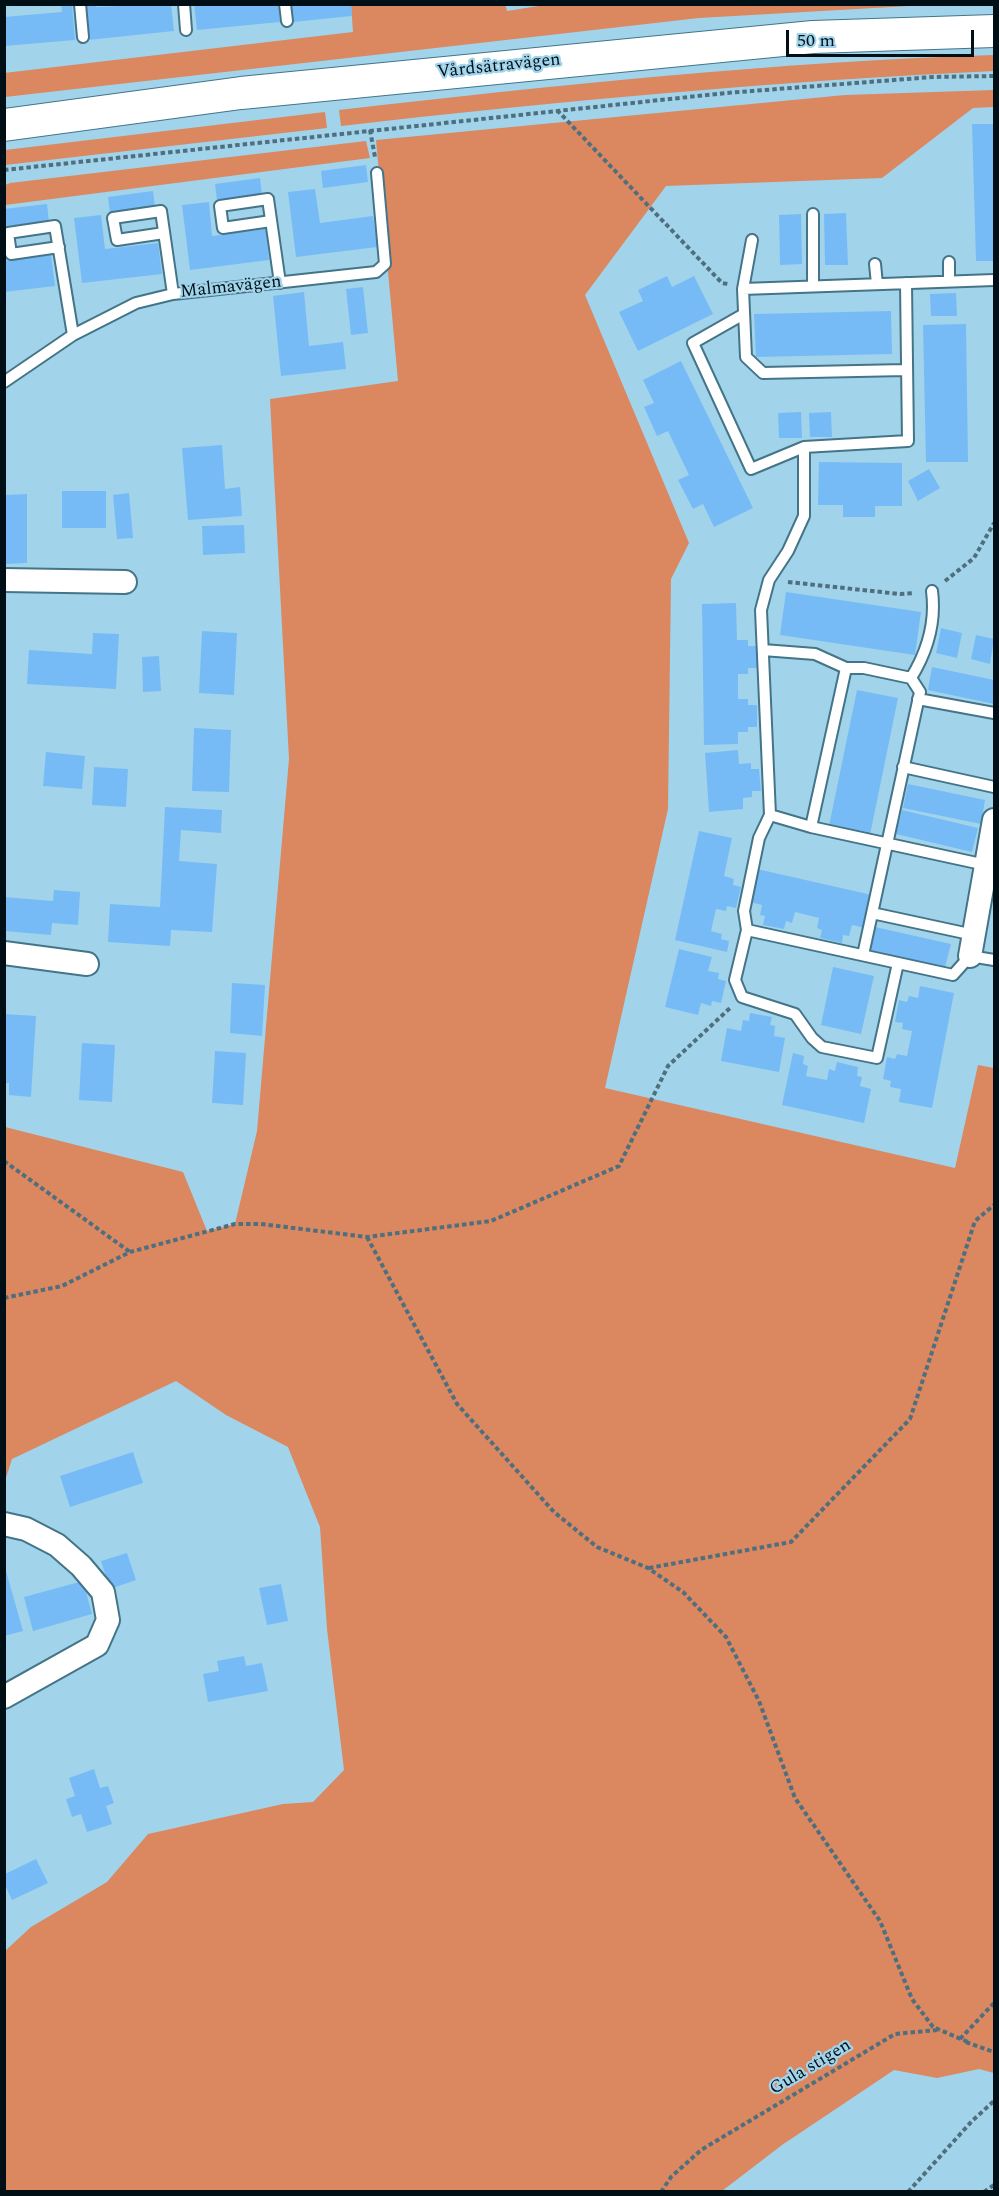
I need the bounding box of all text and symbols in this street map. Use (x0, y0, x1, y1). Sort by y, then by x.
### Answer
scale bar (789, 18, 976, 56)
text: 50 m (797, 27, 835, 54)
street label: Vårdsätravägen (436, 50, 562, 84)
street label: Malmavägen (179, 272, 283, 304)
street label: Gula stigen (766, 2035, 856, 2101)

